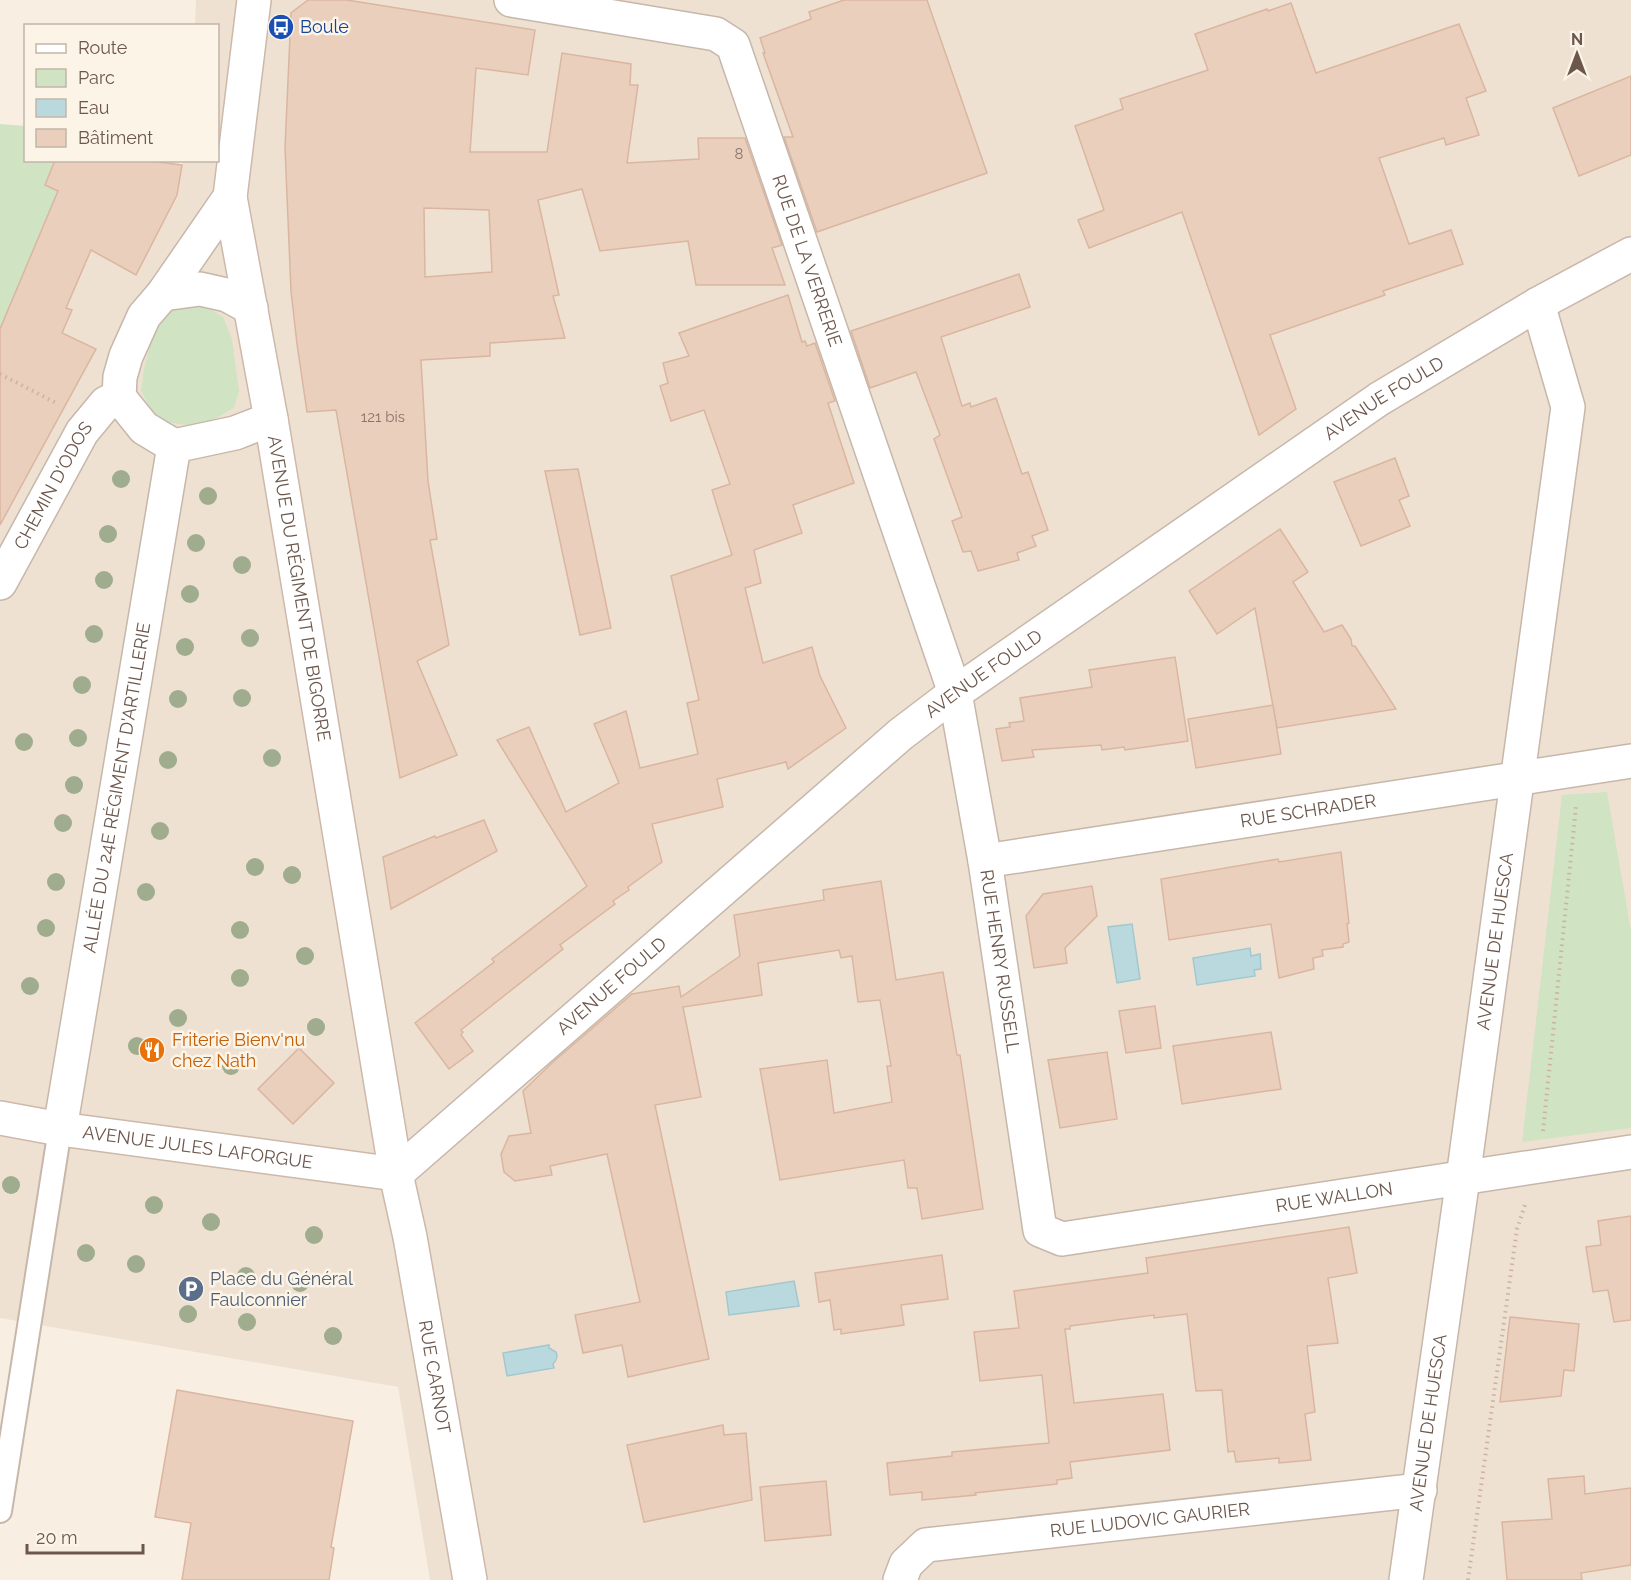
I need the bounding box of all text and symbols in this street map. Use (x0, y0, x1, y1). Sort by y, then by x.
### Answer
bus stop icon: Boule (266, 12, 296, 42)
place label: Boule (300, 16, 349, 37)
legend (24, 24, 219, 162)
north arrow (1547, 24, 1607, 84)
text: N (1571, 30, 1583, 49)
text: Route (78, 37, 128, 58)
text: Parc (78, 67, 115, 88)
text: Eau (78, 97, 109, 118)
text: Bâtiment (78, 127, 153, 148)
house number: 8 (735, 145, 744, 163)
street label: RUE DE LA VERRERIE (768, 172, 847, 349)
street label: AVENUE FOULD (1320, 352, 1447, 444)
house number: 121 bis (361, 408, 405, 426)
street label: CHEMIN D'ODOS (9, 417, 96, 553)
street label: AVENUE DU RÉGIMENT DE BIGORRE (264, 434, 335, 743)
street label: ALLÉE DU 24E RÉGIMENT D'ARTILLERIE (79, 621, 154, 954)
street label: AVENUE FOULD (921, 625, 1046, 722)
street label: RUE SCHRADER (1239, 790, 1378, 831)
street label: AVENUE DE HUESCA (1472, 851, 1517, 1031)
street label: RUE HENRY RUSSELL (976, 868, 1025, 1055)
street label: AVENUE FOULD (552, 932, 670, 1039)
place label: Friterie Bienv'nu chez Nath (172, 1029, 305, 1071)
restaurant icon: Friterie Bienv'nu chez Nath (137, 1035, 167, 1065)
street label: AVENUE JULES LAFORGUE (82, 1121, 314, 1173)
street label: RUE WALLON (1274, 1178, 1394, 1216)
place label: Place du Général Faulconnier (210, 1268, 353, 1310)
parking icon: Place du Général Faulconnier (176, 1274, 206, 1304)
street label: RUE CARNOT (415, 1318, 455, 1435)
street label: AVENUE DE HUESCA (1405, 1332, 1451, 1513)
street label: RUE LUDOVIC GAURIER (1049, 1498, 1251, 1541)
scale bar (27, 1517, 142, 1555)
text: 20 m (36, 1527, 78, 1548)

